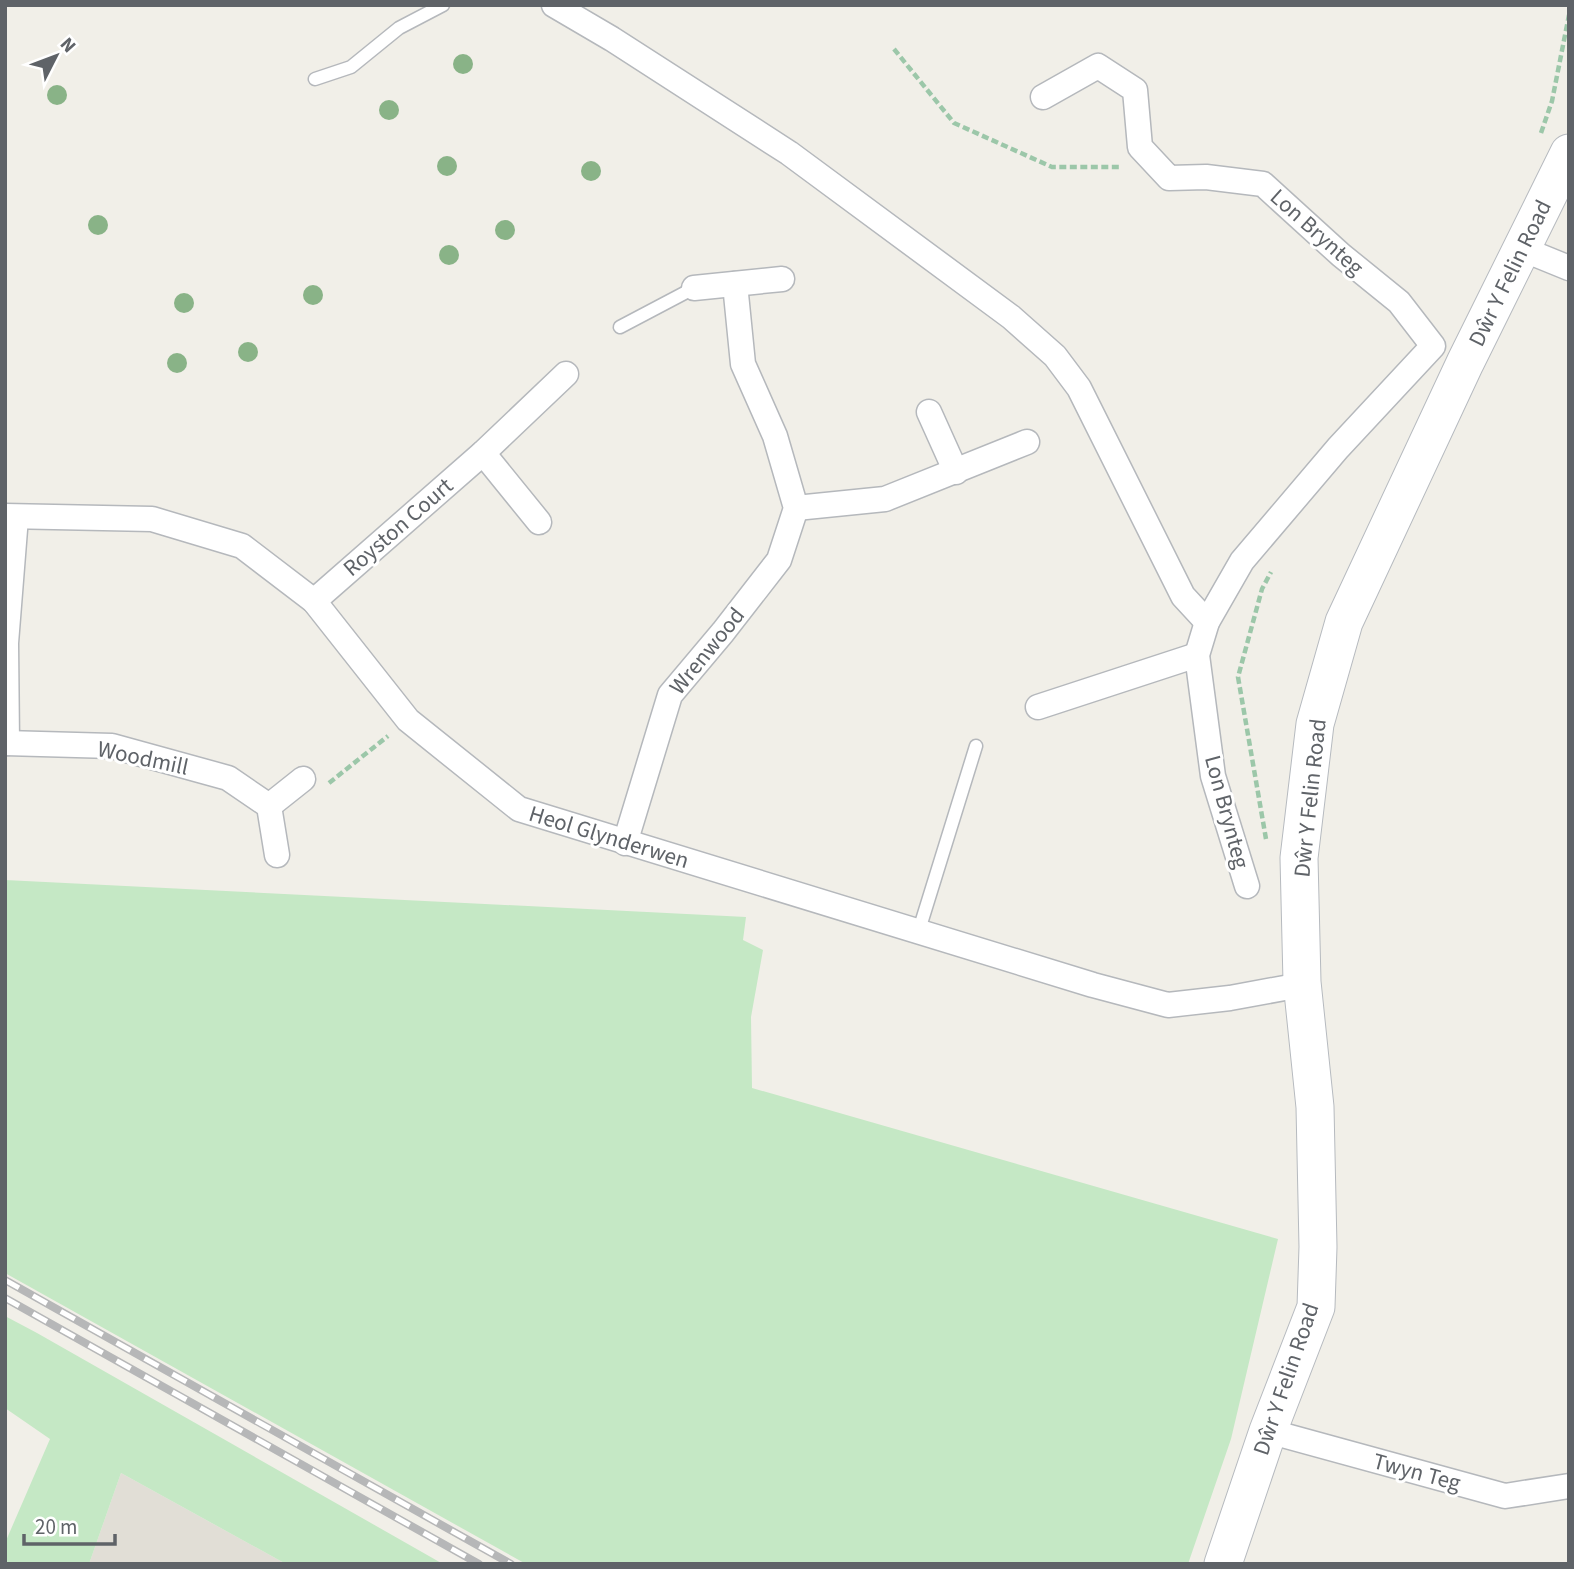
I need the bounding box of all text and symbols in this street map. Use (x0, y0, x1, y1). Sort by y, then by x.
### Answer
north arrow (21, 21, 91, 91)
text: N (53, 32, 82, 59)
street label: Lon Brynteg (1263, 181, 1372, 283)
street label: Dŵr Y Felin Road (1460, 194, 1560, 352)
street label: Royston Court (336, 470, 460, 584)
street label: Wrenwood (661, 600, 753, 702)
street label: Dŵr Y Felin Road (1285, 717, 1335, 879)
street label: Woodmill (94, 732, 192, 784)
street label: Lon Brynteg (1196, 752, 1258, 873)
street label: Heol Glynderwen (525, 797, 693, 877)
street label: Dŵr Y Felin Road (1244, 1298, 1328, 1460)
street label: Twyn Teg (1369, 1444, 1465, 1500)
scale bar (24, 1502, 116, 1546)
text: 20 m (35, 1512, 77, 1542)

